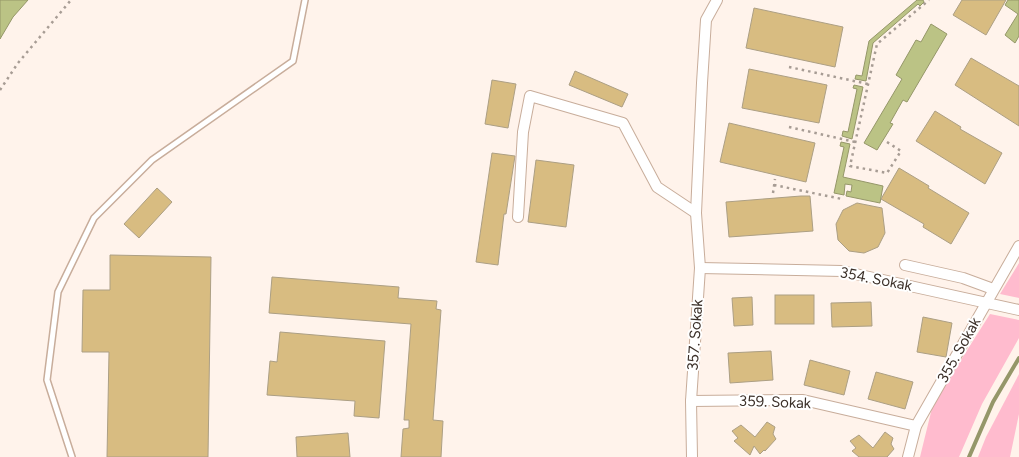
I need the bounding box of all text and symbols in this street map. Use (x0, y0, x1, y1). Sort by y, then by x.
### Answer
street label: 354. Sokak (839, 263, 914, 295)
street label: 357. Sokak (684, 298, 707, 371)
street label: 355. Sokak (934, 313, 985, 386)
street label: 359. Sokak (739, 392, 812, 412)

